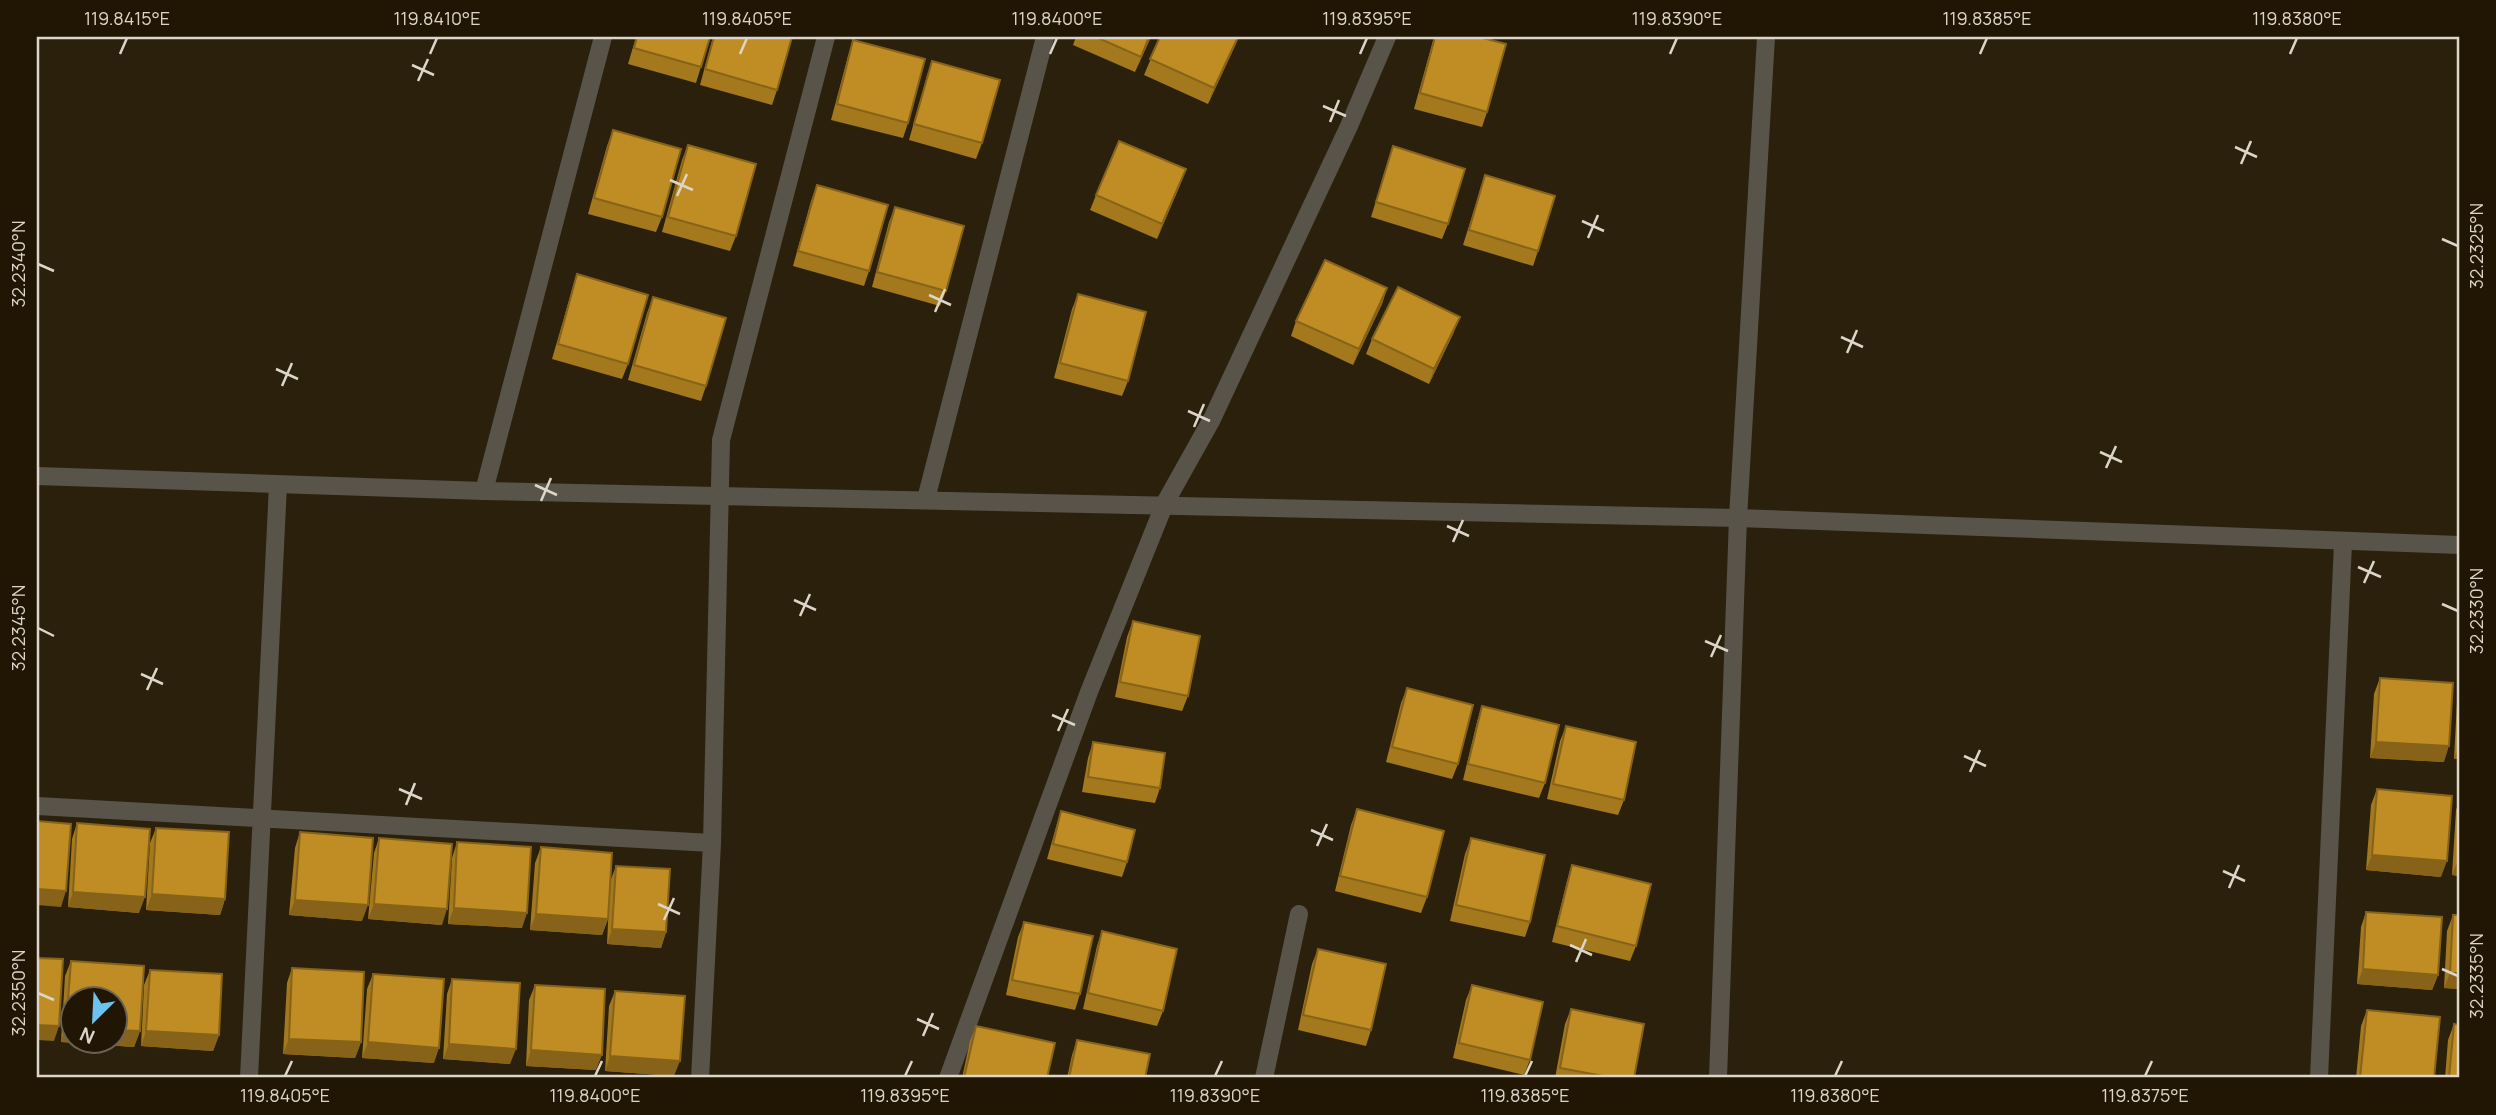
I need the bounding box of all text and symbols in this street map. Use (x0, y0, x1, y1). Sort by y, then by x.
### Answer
text: 119.8415°E (84, 6, 170, 30)
text: 119.8410°E (394, 6, 480, 30)
text: 119.8405°E (702, 6, 792, 30)
text: 119.8400°E (1012, 6, 1102, 30)
text: 119.8395°E (1322, 6, 1412, 30)
text: 119.8390°E (1632, 6, 1722, 30)
text: 119.8385°E (1942, 6, 2032, 30)
text: 119.8380°E (2252, 6, 2342, 30)
text: 32.2325°N (2464, 203, 2488, 289)
text: 32.2340°N (6, 220, 30, 308)
text: 32.2330°N (2464, 568, 2488, 654)
text: 32.2345°N (6, 585, 30, 671)
text: 32.2335°N (2464, 933, 2488, 1019)
text: 32.2350°N (6, 950, 30, 1036)
north arrow (60, 986, 130, 1056)
text: N (76, 1021, 99, 1050)
text: 119.8405°E (240, 1083, 330, 1107)
text: 119.8400°E (550, 1083, 640, 1107)
text: 119.8395°E (860, 1083, 950, 1107)
text: 119.8390°E (1170, 1083, 1260, 1107)
text: 119.8385°E (1480, 1083, 1570, 1107)
text: 119.8380°E (1790, 1083, 1880, 1107)
text: 119.8375°E (2101, 1083, 2189, 1107)

